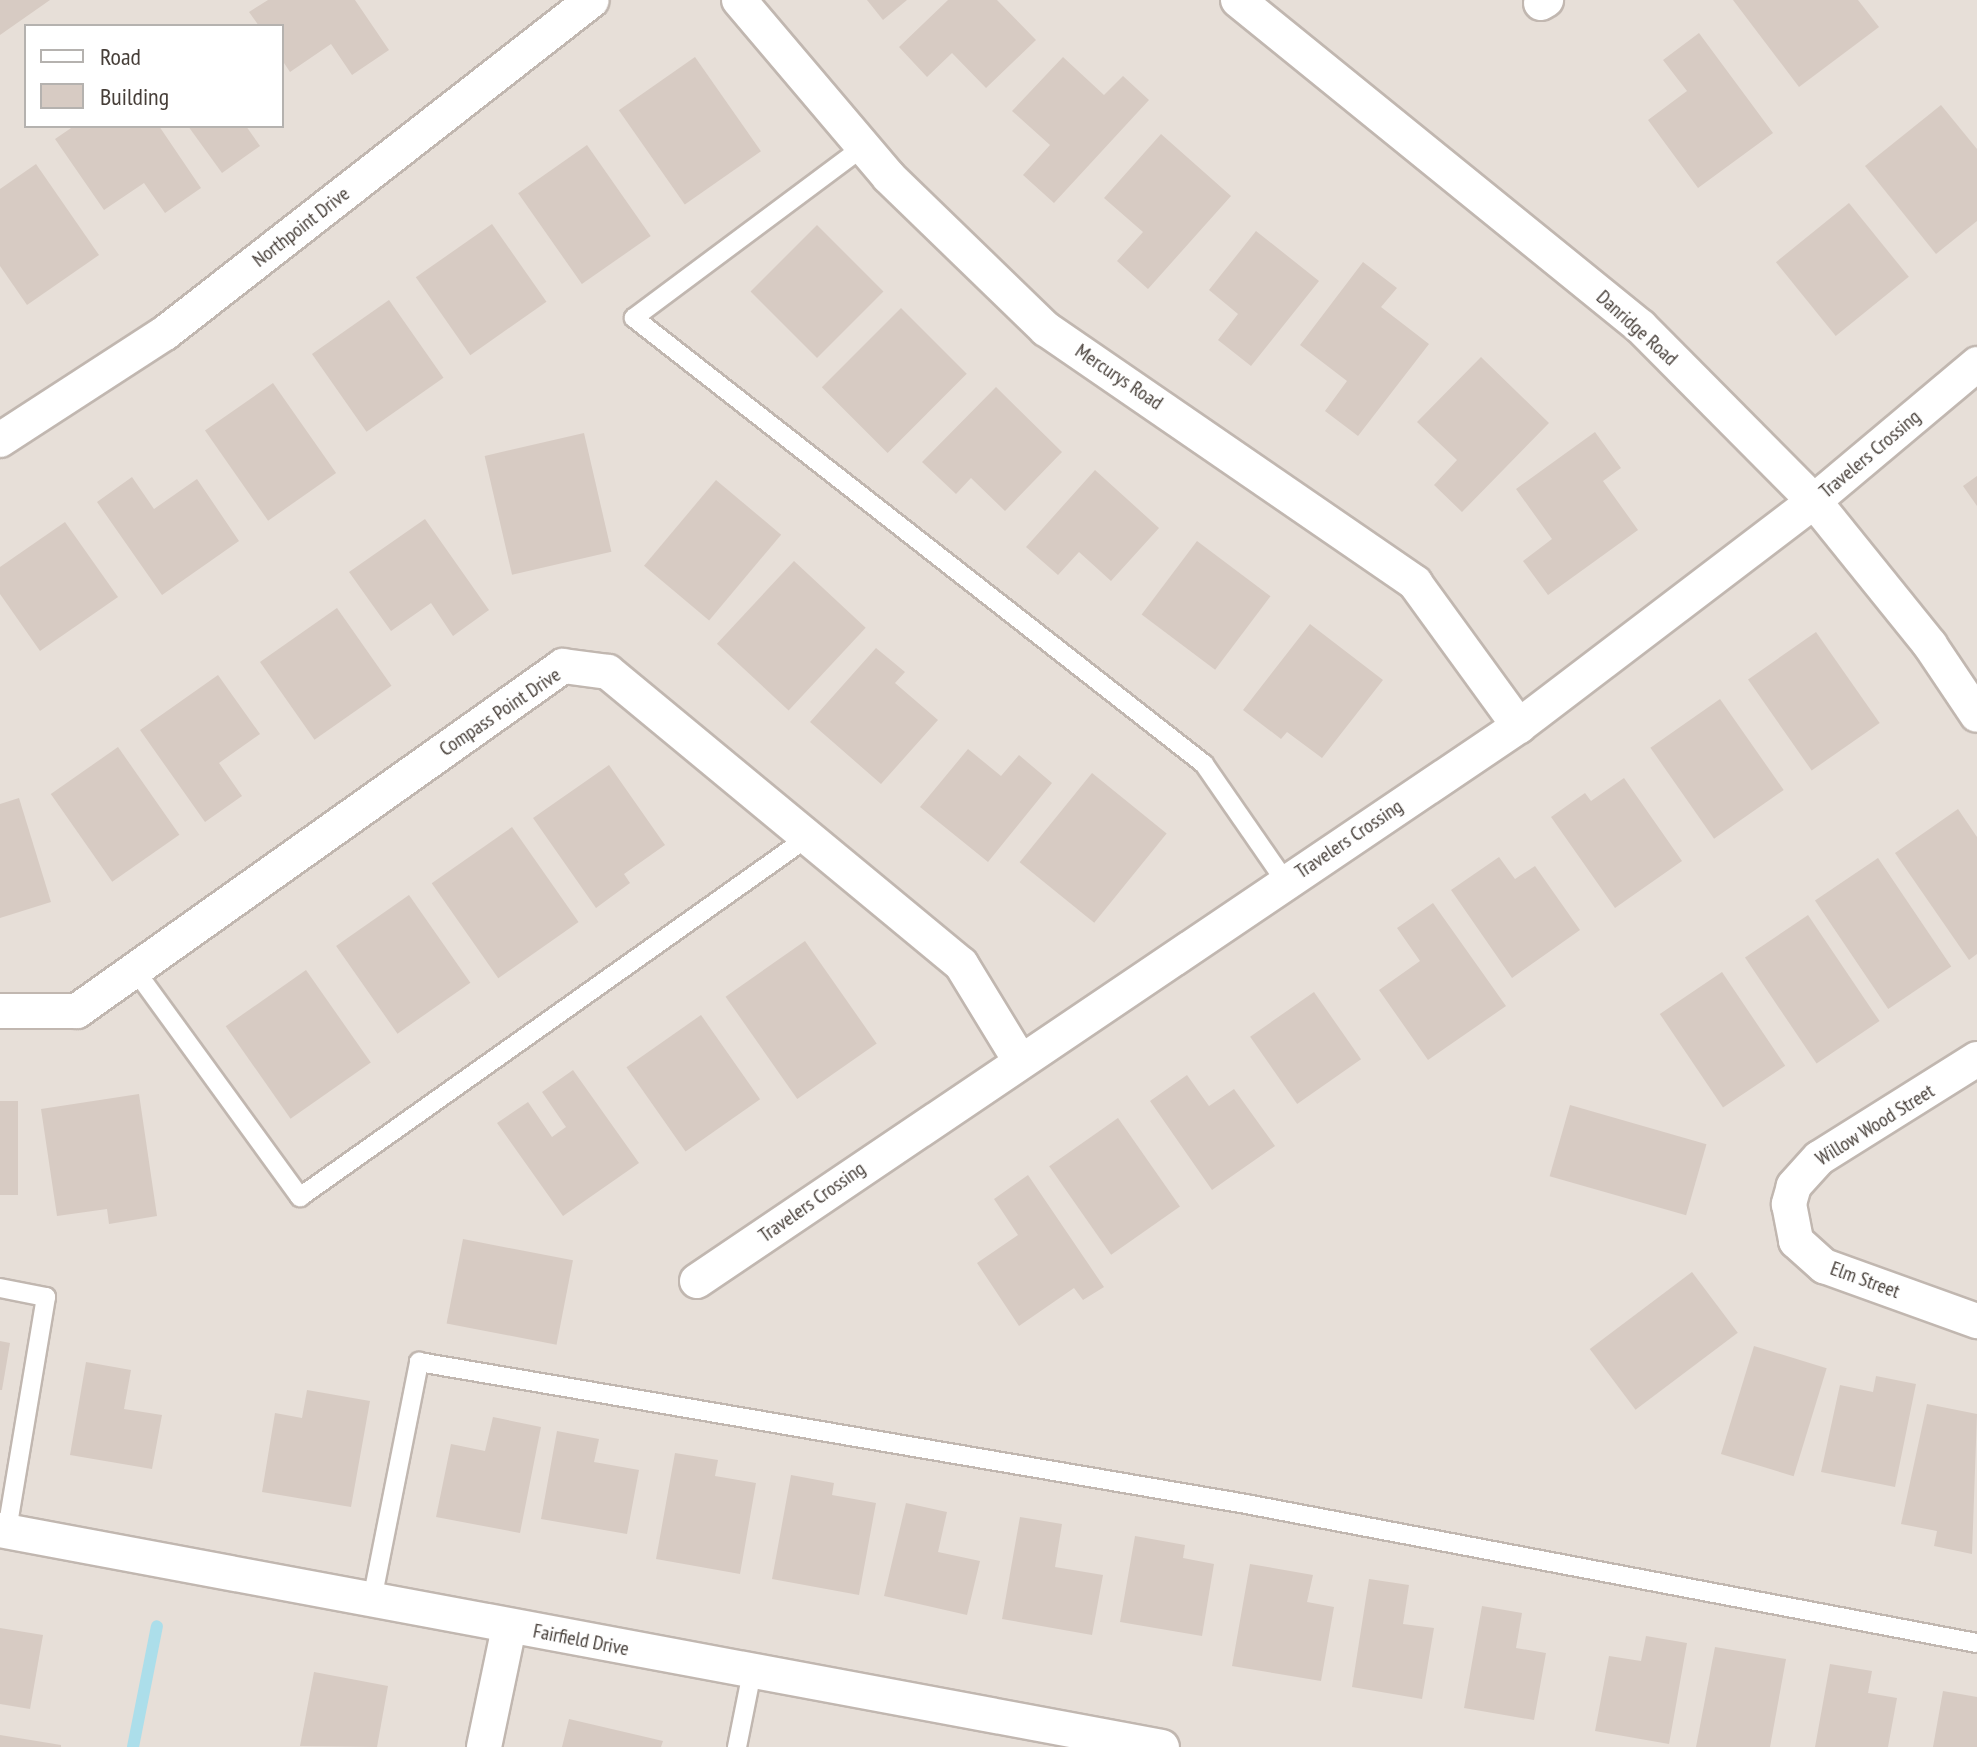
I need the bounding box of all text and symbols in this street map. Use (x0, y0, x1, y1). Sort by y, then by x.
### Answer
legend (24, 24, 284, 128)
text: Road (100, 41, 141, 72)
text: Building (100, 81, 169, 112)
street label: Northpoint Drive (248, 182, 354, 272)
street label: Danridge Road (1591, 285, 1683, 371)
street label: Mercurys Road (1071, 339, 1167, 415)
street label: Travelers Crossing (1815, 405, 1925, 503)
street label: Compass Point Drive (435, 663, 565, 761)
street label: Travelers Crossing (1291, 794, 1407, 884)
street label: Willow Wood Street (1811, 1079, 1939, 1171)
street label: Travelers Crossing (754, 1156, 870, 1248)
street label: Elm Street (1827, 1256, 1903, 1304)
street label: Fairfield Drive (531, 1619, 631, 1661)

